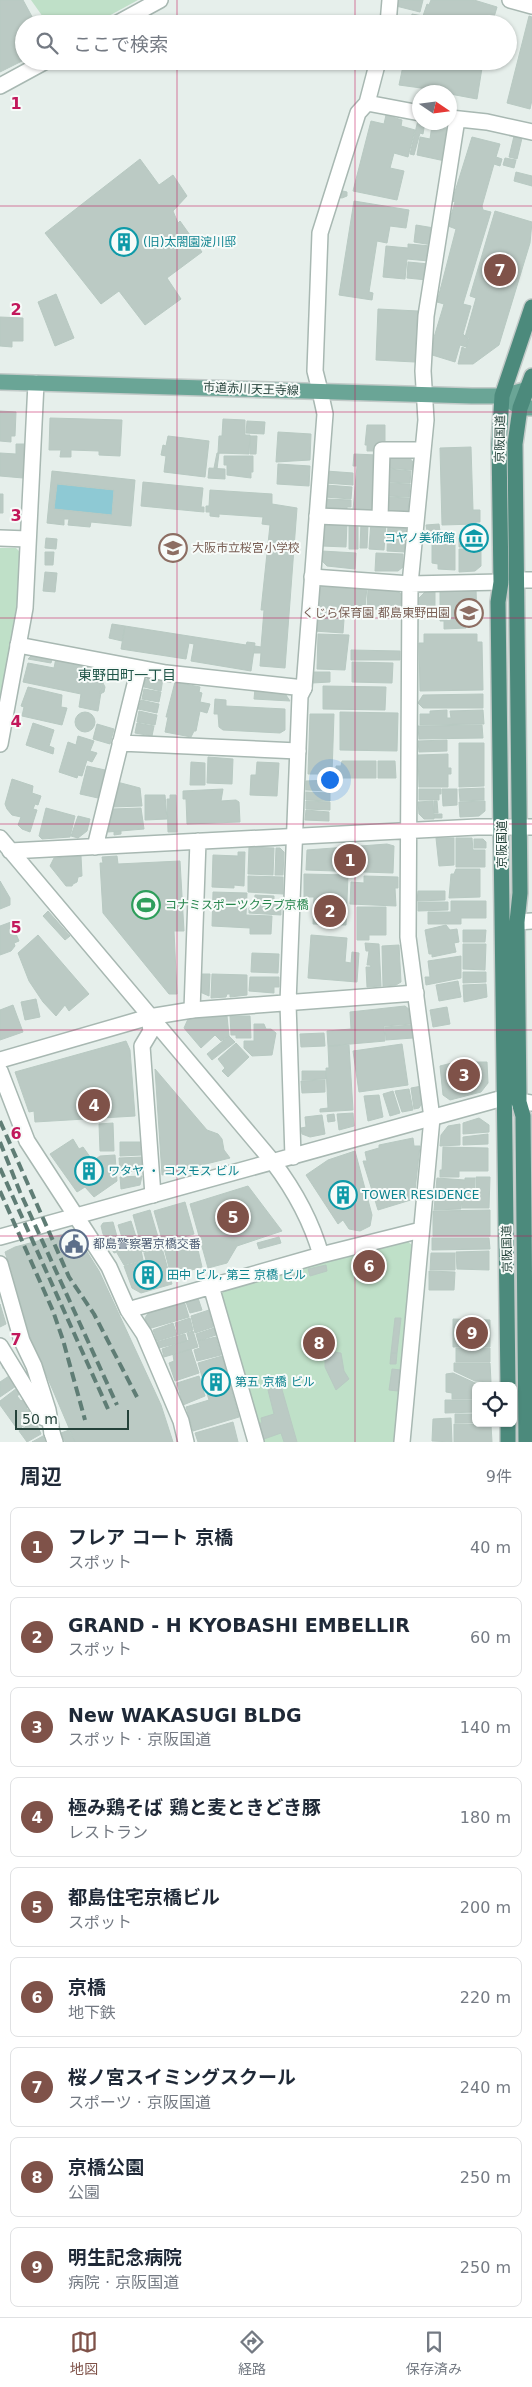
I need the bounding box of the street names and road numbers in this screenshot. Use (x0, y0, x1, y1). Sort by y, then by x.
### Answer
street label: 市道赤川天王寺線 (203, 380, 299, 398)
street label: 京阪国道 (493, 415, 507, 463)
street label: 京阪国道 (495, 820, 509, 868)
street label: 京阪国道 (500, 1225, 514, 1273)

